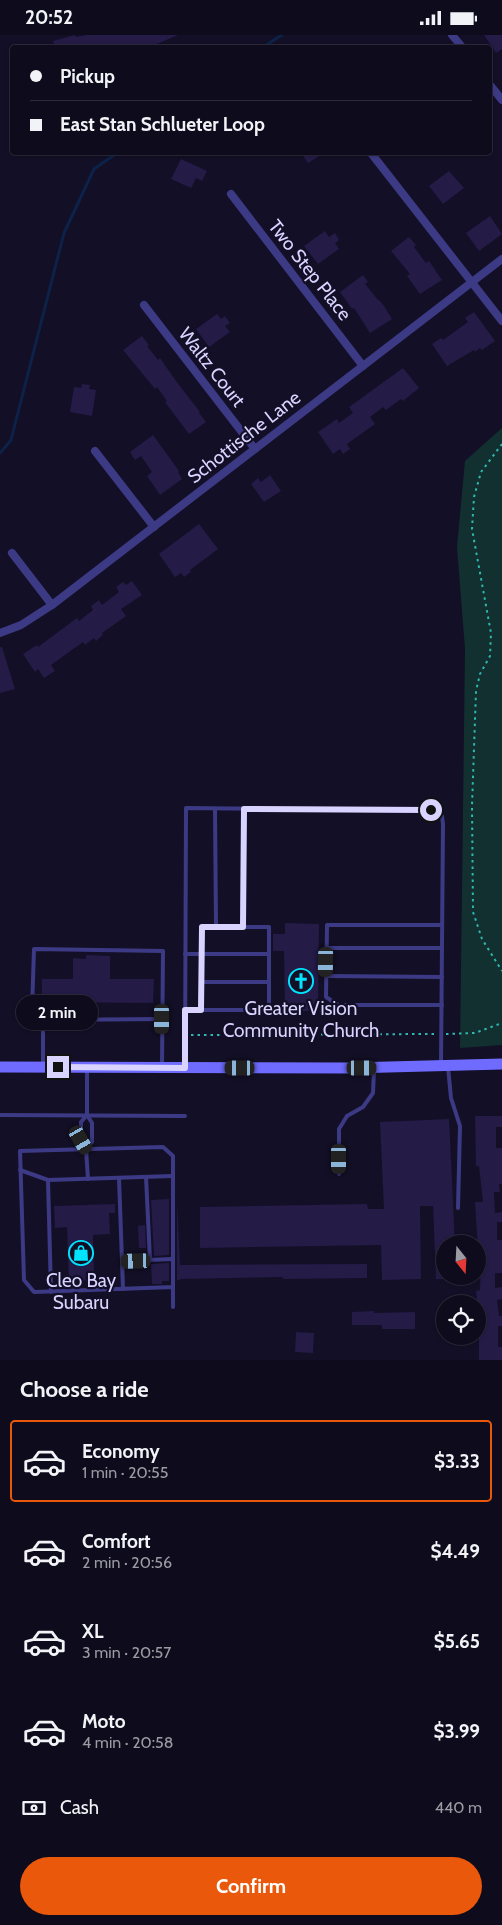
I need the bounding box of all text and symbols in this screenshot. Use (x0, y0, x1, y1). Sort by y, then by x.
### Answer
text: 20:52 (25, 6, 73, 29)
text: Pickup (60, 65, 115, 88)
text: East Stan Schlueter Loop (60, 113, 265, 136)
street label: Two Step Place (264, 215, 357, 325)
street label: Waltz Court (174, 323, 251, 412)
street label: Schottische Lane (183, 386, 305, 488)
route start (420, 799, 442, 821)
car (318, 947, 333, 977)
church icon: Greater Vision Community Church (288, 968, 314, 994)
callout: 2 min (17, 995, 99, 1029)
place label: Greater Vision Community Church (223, 997, 379, 1042)
text: 2 min (38, 1003, 76, 1022)
car (154, 1004, 169, 1034)
route end (47, 1056, 69, 1078)
car (225, 1061, 255, 1076)
car (347, 1061, 377, 1076)
car (67, 1123, 94, 1157)
car (331, 1144, 346, 1174)
north arrow (436, 1235, 486, 1285)
map controls (436, 1235, 486, 1345)
shop icon: Cleo Bay Subaru (68, 1240, 94, 1266)
car (120, 1253, 151, 1269)
place label: Cleo Bay Subaru (46, 1269, 117, 1314)
button: locate (436, 1295, 486, 1345)
text: Choose a ride (20, 1376, 149, 1403)
icon: car (22, 1439, 67, 1484)
text: Economy (82, 1440, 160, 1463)
text: $3.33 (434, 1450, 480, 1473)
text: 1 min · 20:55 (82, 1463, 168, 1482)
icon: car (22, 1529, 67, 1574)
text: Comfort (82, 1530, 151, 1553)
text: $4.49 (430, 1540, 480, 1563)
text: 2 min · 20:56 (82, 1553, 172, 1572)
icon: car (22, 1619, 67, 1664)
text: XL (82, 1620, 103, 1643)
text: $5.65 (434, 1630, 480, 1653)
text: 3 min · 20:57 (82, 1643, 171, 1662)
icon: car (22, 1709, 67, 1754)
text: Moto (82, 1710, 126, 1733)
text: $3.99 (433, 1720, 480, 1743)
text: 4 min · 20:58 (82, 1733, 173, 1752)
icon: cash (20, 1794, 48, 1822)
text: Cash (60, 1796, 99, 1819)
text: 440 m (435, 1798, 482, 1817)
button: Confirm (20, 1857, 482, 1915)

